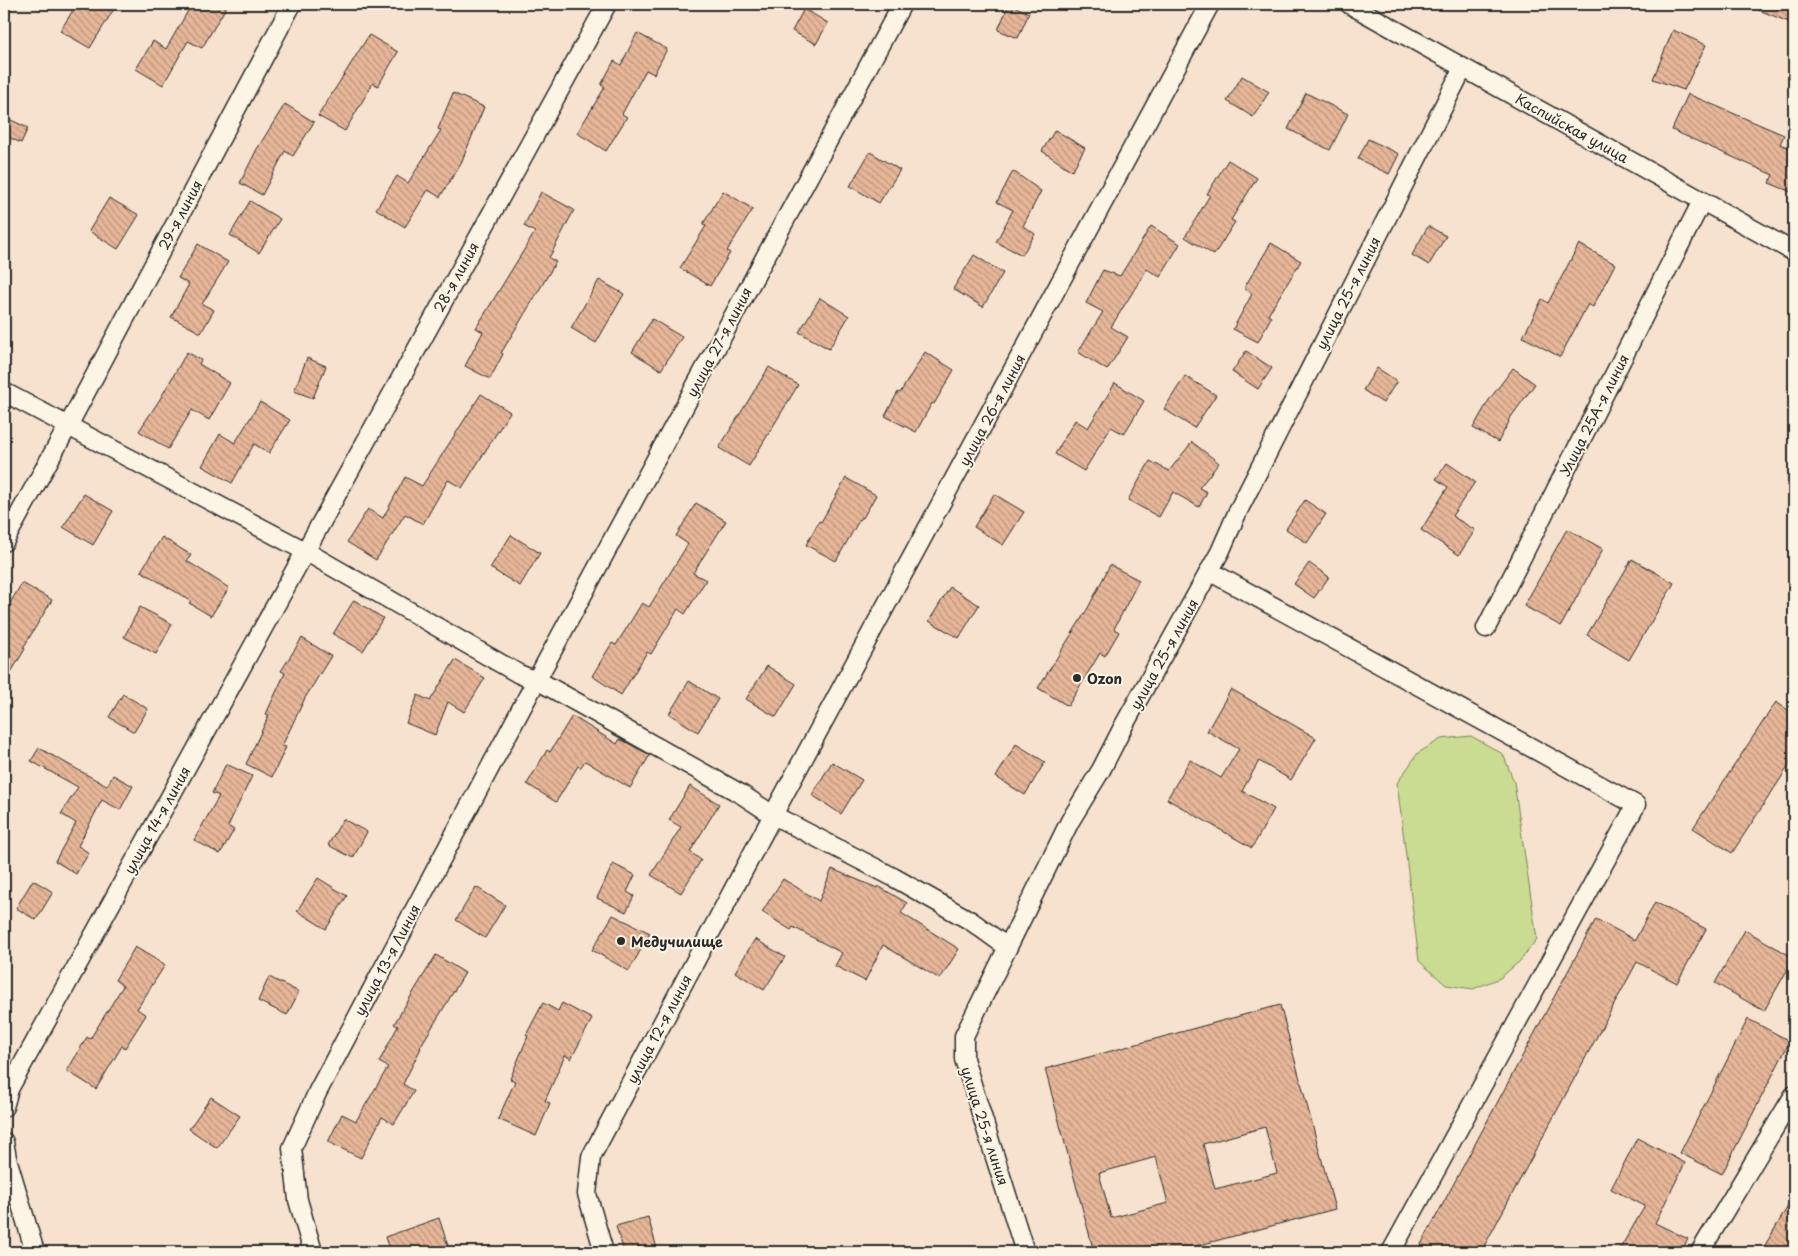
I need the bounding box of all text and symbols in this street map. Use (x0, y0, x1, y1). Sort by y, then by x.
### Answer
street label: Каспийская улица (1512, 88, 1633, 168)
street label: 29-я линия (153, 176, 207, 254)
street label: улица 25-я линия (1311, 233, 1385, 353)
street label: 28-я линия (428, 238, 484, 316)
street label: улица 27-я линия (681, 283, 757, 401)
street label: улица 26-я линия (954, 350, 1030, 470)
street label: Улица 25А-я линия (1554, 350, 1634, 480)
street label: улица 25-я линия (1125, 595, 1203, 713)
place label: Ozon (1087, 668, 1122, 689)
marker: Ozon (1071, 672, 1083, 684)
street label: улица 14-я линия (119, 762, 195, 878)
street label: улица 13-я Линия (349, 901, 425, 1019)
place label: Медучилище (631, 931, 723, 952)
marker: Медучилище (615, 935, 627, 947)
street label: улица 12-я линия (621, 971, 697, 1087)
street label: улица 25-я линия (956, 1064, 1014, 1188)

